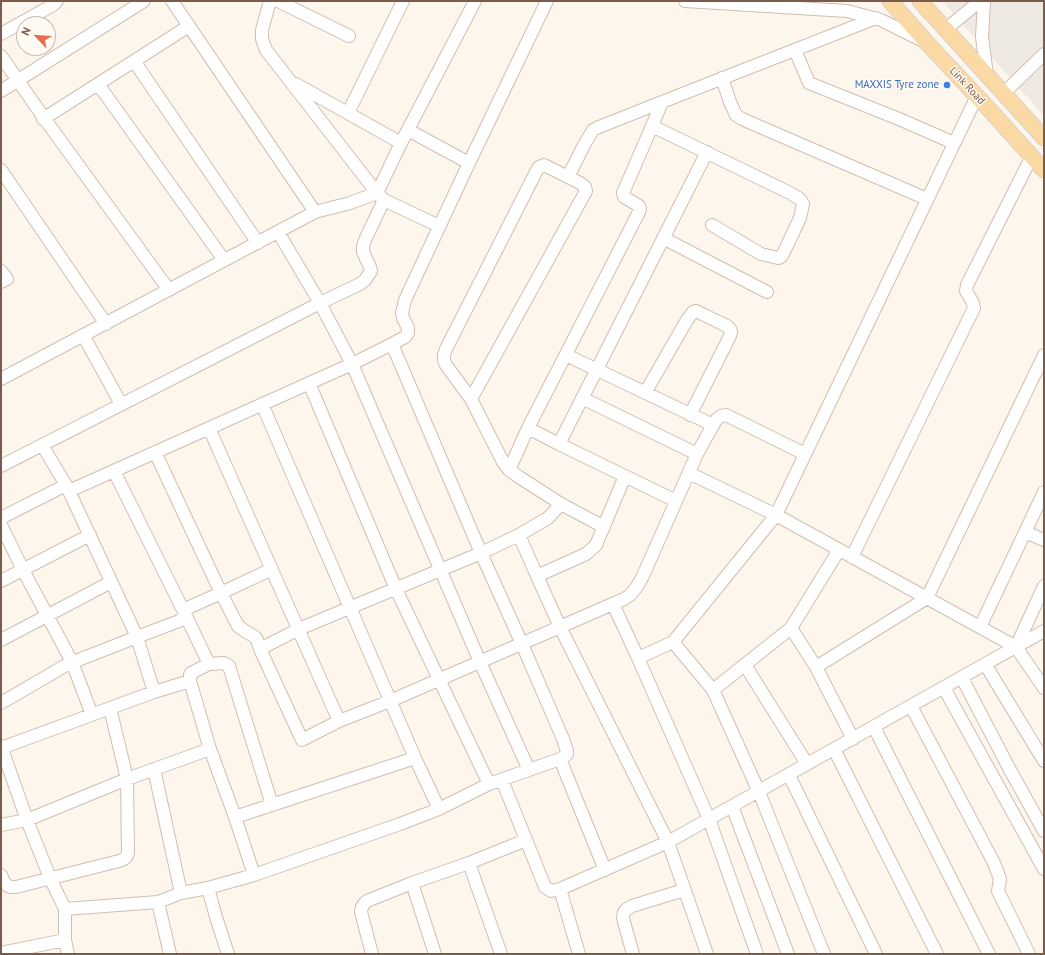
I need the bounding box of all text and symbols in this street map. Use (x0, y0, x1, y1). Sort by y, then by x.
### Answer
north arrow (16, 16, 56, 56)
text: N (18, 25, 34, 38)
street label: Link Road (946, 65, 988, 107)
place label: MAXXIS Tyre zone (855, 78, 939, 92)
marker: MAXXIS Tyre zone (942, 80, 952, 90)

